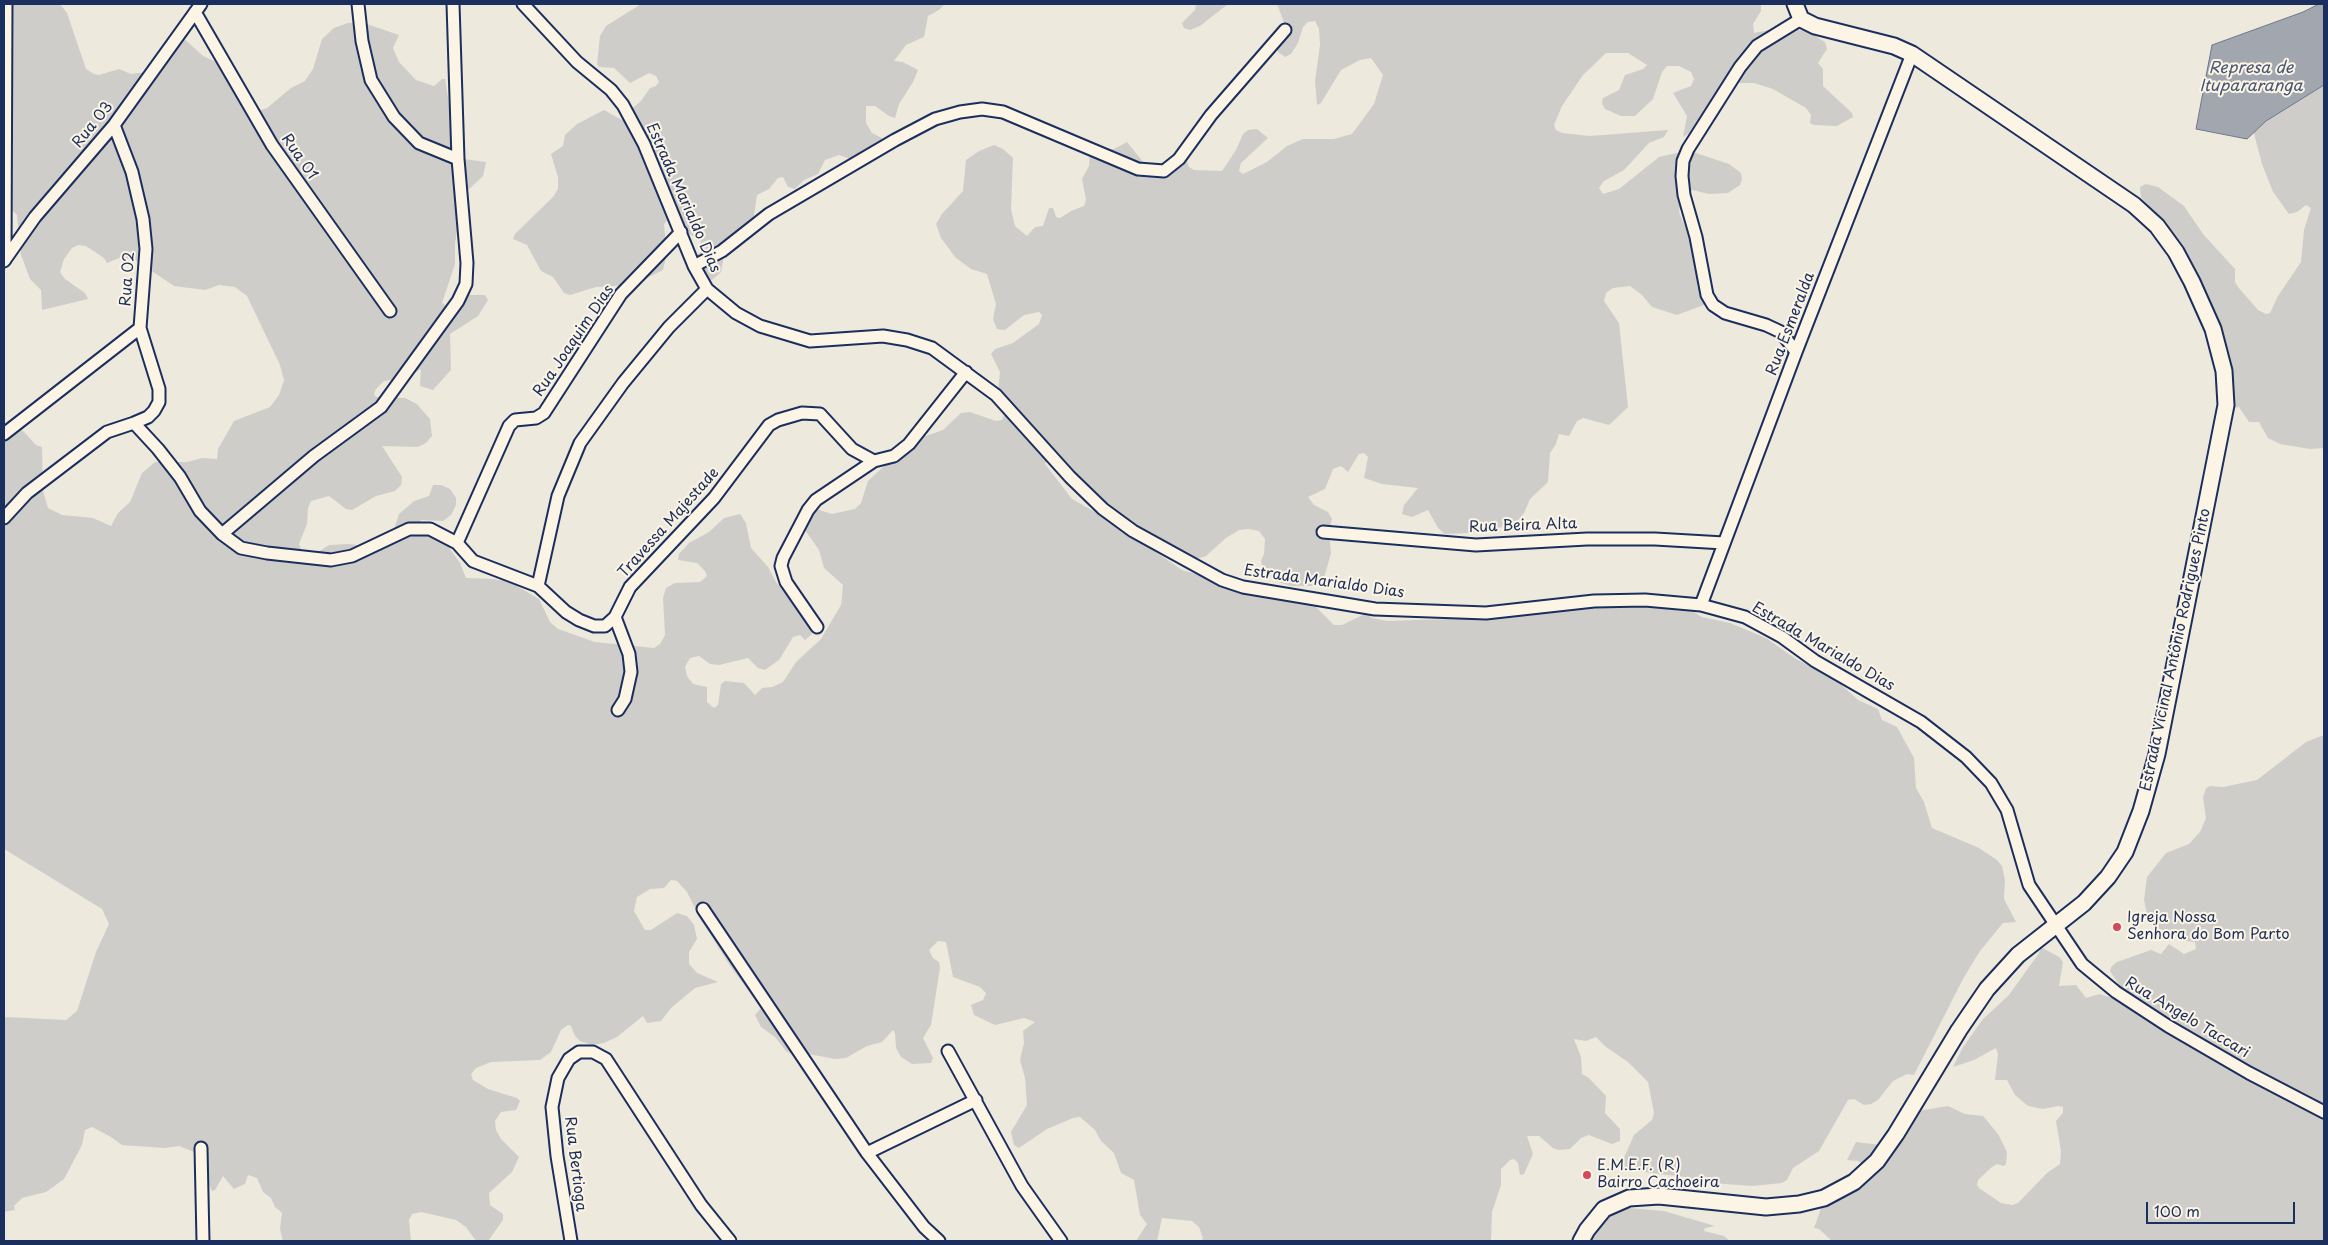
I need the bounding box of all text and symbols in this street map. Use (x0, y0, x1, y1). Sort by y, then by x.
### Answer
water label: Represa de Itupararanga (2199, 59, 2303, 97)
street label: Rua 03 (69, 98, 117, 152)
street label: Estrada Marialdo Dias (642, 120, 724, 276)
street label: Rua 01 (277, 131, 321, 183)
street label: Rua 02 (117, 251, 139, 307)
street label: Rua Esmeralda (1763, 270, 1819, 378)
street label: Rua Joaquim Dias (530, 282, 618, 400)
street label: Travessa Majestade (615, 464, 723, 582)
street label: Estrada Vicinal Antônio Rodrigues Pinto (2137, 507, 2215, 793)
street label: Rua Beira Alta (1468, 515, 1578, 537)
street label: Estrada Marialdo Dias (1243, 562, 1405, 602)
street label: Estrada Marialdo Dias (1748, 599, 1898, 695)
place label: Igreja Nossa Senhora do Bom Parto (2127, 909, 2290, 944)
marker: Igreja Nossa Senhora do Bom Parto (2111, 921, 2123, 933)
street label: Rua Angelo Taccari (2122, 974, 2252, 1062)
street label: Rua Bertioga (560, 1115, 590, 1213)
place label: E.M.E.F. (R) Bairro Cachoeira (1597, 1157, 1719, 1192)
marker: E.M.E.F. (R) Bairro Cachoeira (1581, 1169, 1593, 1181)
scale bar (2148, 1192, 2297, 1224)
text: 100 m (2154, 1199, 2200, 1222)

